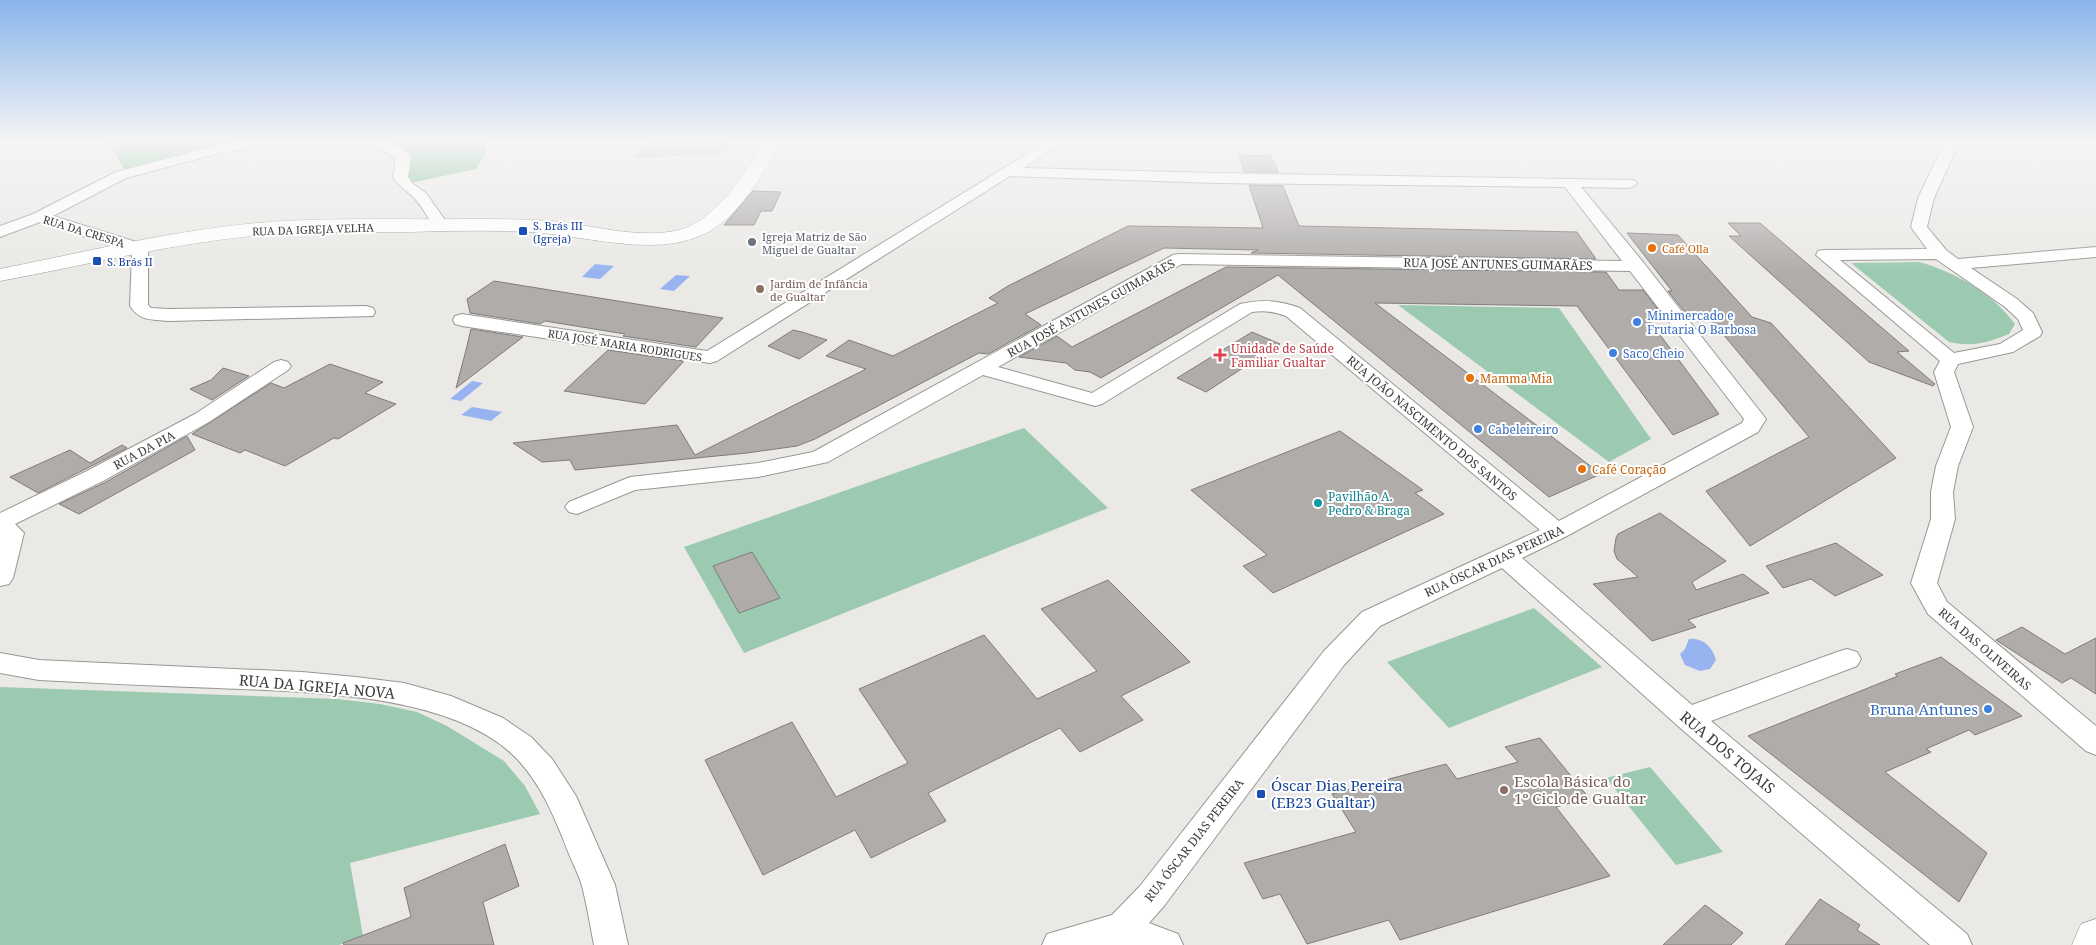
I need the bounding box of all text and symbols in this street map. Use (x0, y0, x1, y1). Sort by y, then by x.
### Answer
street label: RUA DA CRESPA (41, 211, 127, 251)
place label: S. Brás III (Igreja) (533, 218, 583, 246)
street label: RUA DA IGREJA VELHA (252, 219, 374, 239)
marker: S. Brás III (Igreja) (517, 225, 529, 237)
place label: Igreja Matriz de São Miguel de Gualtar (762, 229, 867, 257)
marker: Igreja Matriz de São Miguel de Gualtar (746, 236, 758, 248)
place label: Café Olla (1662, 241, 1709, 256)
marker: Café Olla (1646, 242, 1658, 254)
place label: S. Brás II (107, 254, 153, 269)
street label: RUA JOSÉ ANTUNES GUIMARÃES (1403, 254, 1593, 274)
marker: S. Brás II (91, 255, 103, 267)
street label: RUA JOSÉ ANTUNES GUIMARÃES (1004, 255, 1178, 361)
place label: Jardim de Infância de Gualtar (769, 276, 868, 304)
marker: Jardim de Infância de Gualtar (754, 283, 766, 295)
place label: Minimercado e Frutaria O Barbosa (1647, 307, 1757, 338)
marker: Minimercado e Frutaria O Barbosa (1631, 316, 1643, 328)
street label: RUA JOSÉ MARIA RODRIGUES (547, 325, 703, 365)
place label: Unidade de Saúde Familiar Gualtar (1231, 340, 1334, 371)
place label: Saco Cheio (1623, 345, 1684, 362)
marker: Saco Cheio (1607, 347, 1619, 359)
marker: Unidade de Saúde Familiar Gualtar (1213, 348, 1227, 362)
street label: RUA JOÃO NASCIMENTO DOS SANTOS (1343, 352, 1521, 504)
place label: Mamma Mia (1480, 370, 1553, 387)
marker: Mamma Mia (1464, 372, 1476, 384)
place label: Cabeleireiro (1488, 421, 1558, 438)
marker: Cabeleireiro (1472, 423, 1484, 435)
street label: RUA DA PIA (110, 426, 178, 473)
place label: Café Coração (1592, 461, 1666, 478)
marker: Café Coração (1576, 463, 1588, 475)
place label: Pavilhão A. Pedro & Braga (1328, 488, 1410, 519)
marker: Pavilhão A. Pedro & Braga (1312, 497, 1324, 509)
street label: RUA ÓSCAR DIAS PEREIRA (1422, 521, 1567, 601)
street label: RUA DAS OLIVEIRAS (1935, 604, 2035, 694)
street label: RUA DA IGREJA NOVA (238, 669, 396, 703)
place label: Bruna Antunes (1870, 699, 1978, 719)
marker: Bruna Antunes (1982, 703, 1994, 715)
street label: RUA DOS TOJAIS (1676, 706, 1780, 798)
place label: Escola Básica do 1º Ciclo de Gualtar (1514, 771, 1646, 808)
street label: RUA ÓSCAR DIAS PEREIRA (1141, 774, 1248, 905)
place label: Óscar Dias Pereira (EB23 Gualtar) (1271, 775, 1403, 812)
marker: Escola Básica do 1º Ciclo de Gualtar (1498, 784, 1510, 796)
marker: Óscar Dias Pereira (EB23 Gualtar) (1255, 788, 1267, 800)

